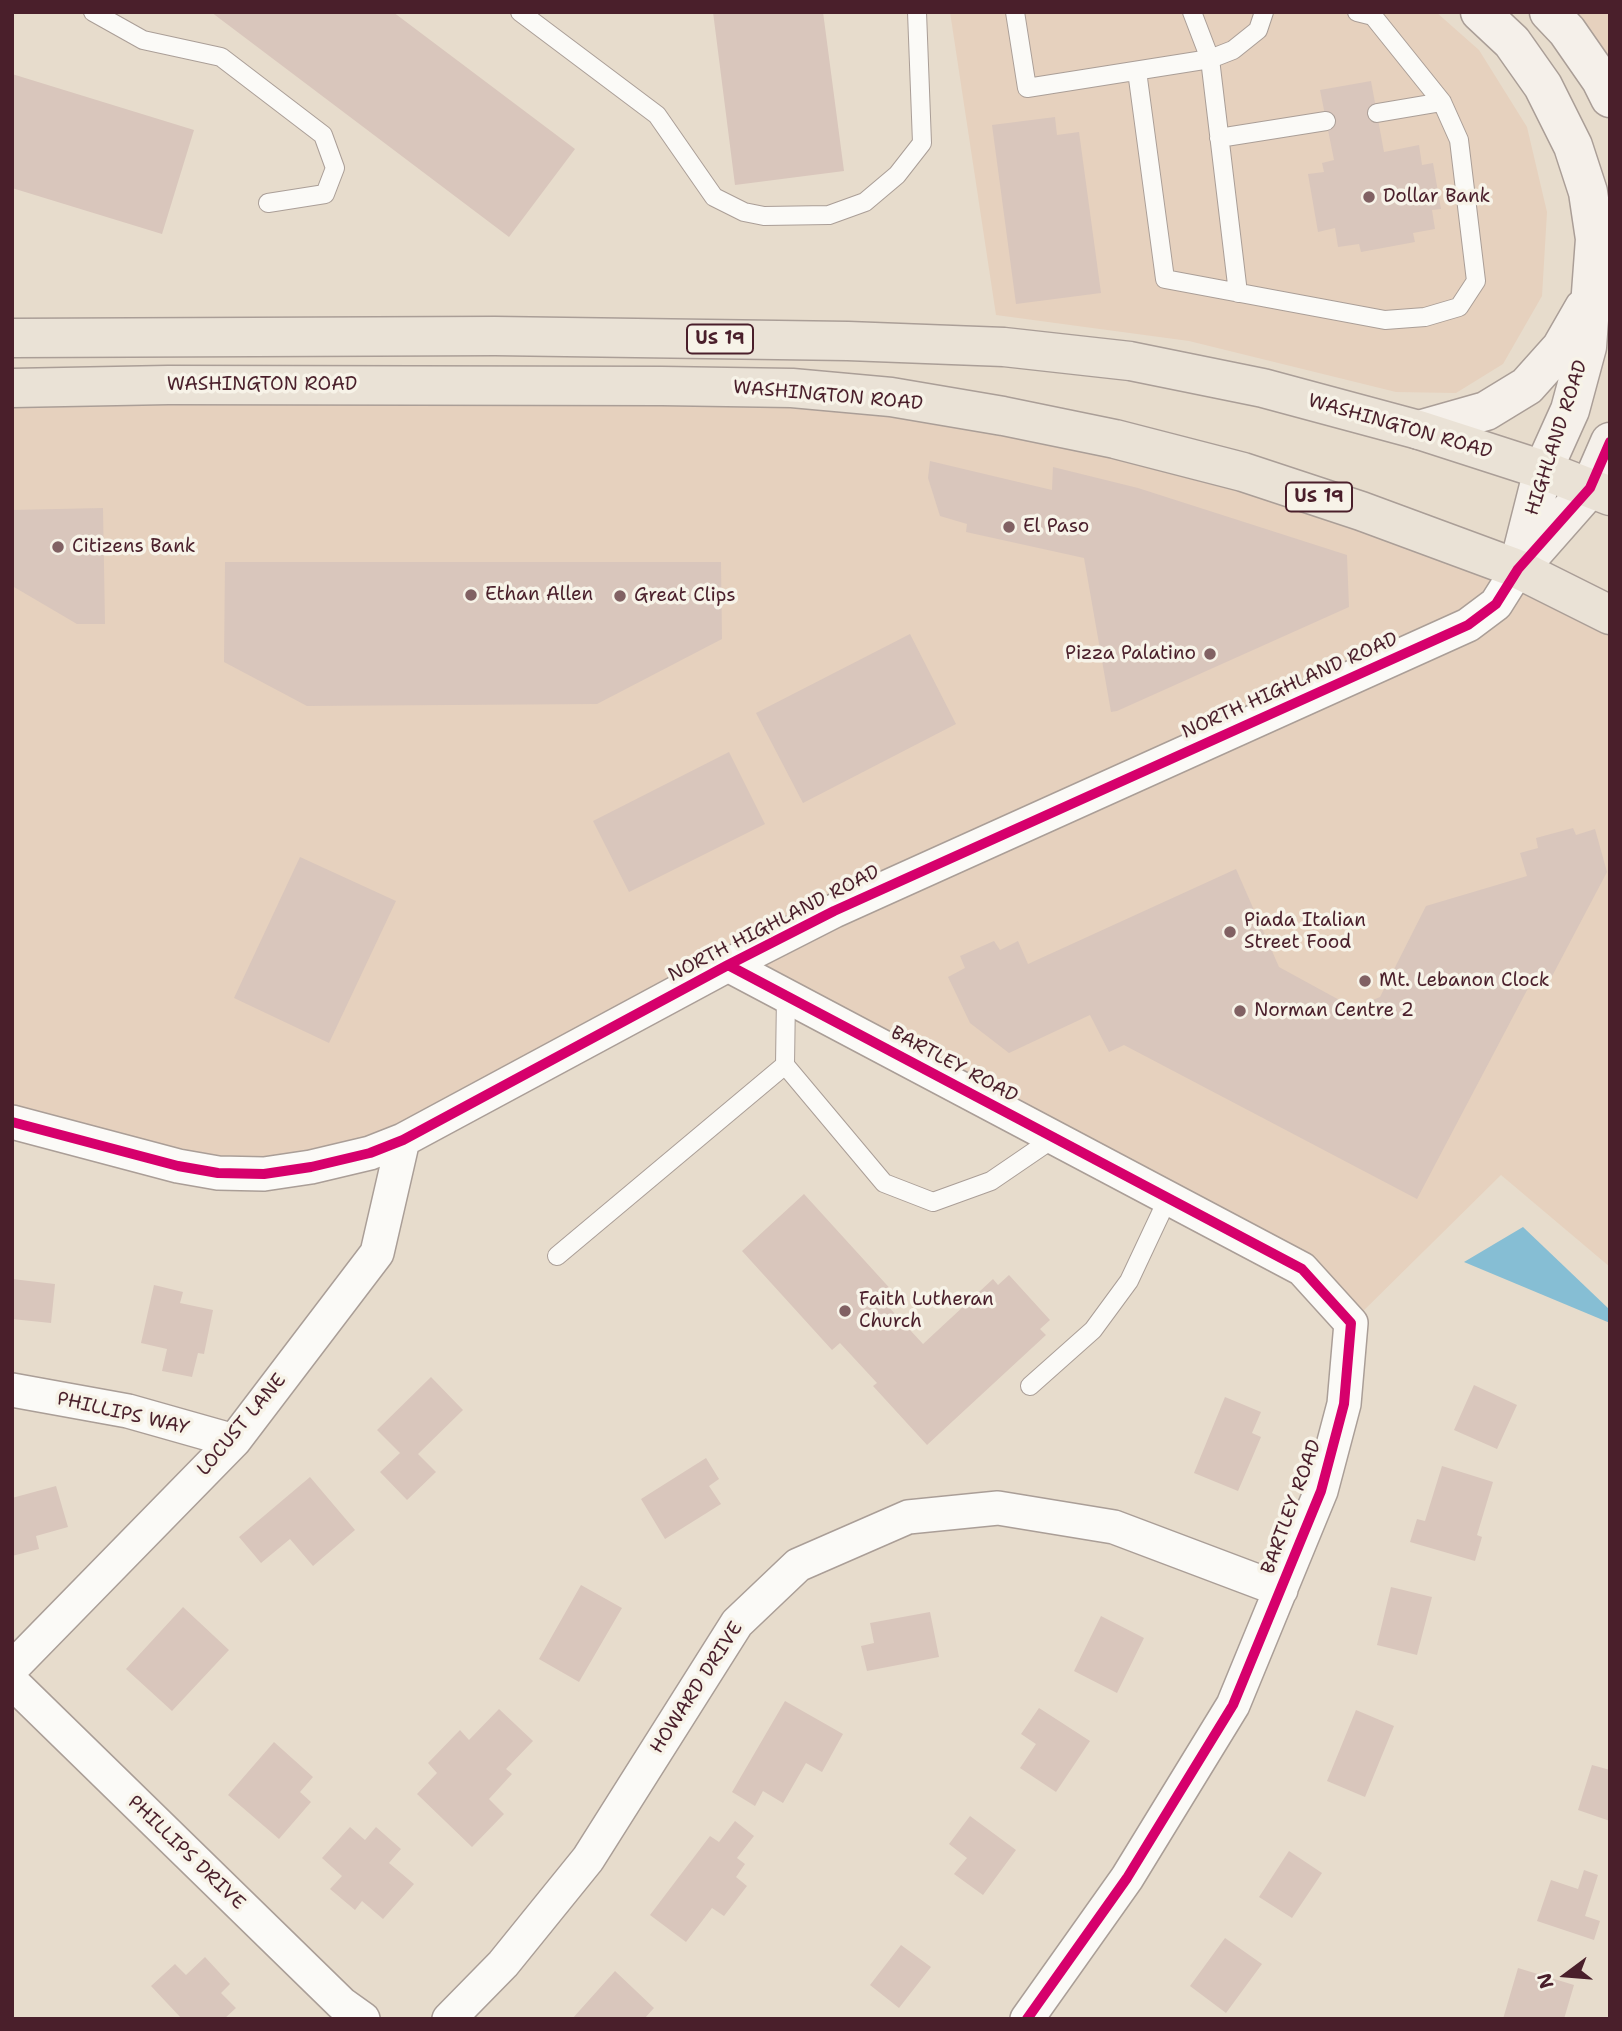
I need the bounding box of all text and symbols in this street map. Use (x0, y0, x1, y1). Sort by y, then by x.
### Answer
place label: Dollar Bank (1383, 186, 1490, 208)
marker: Dollar Bank (1361, 189, 1377, 205)
road number: US 19 (687, 324, 753, 354)
street label: HIGHLAND ROAD (1521, 357, 1593, 519)
street label: WASHINGTON ROAD (167, 374, 357, 396)
street label: WASHINGTON ROAD (732, 376, 924, 416)
street label: WASHINGTON ROAD (1305, 390, 1495, 464)
road number: US 19 (1286, 482, 1352, 512)
place label: El Paso (1023, 516, 1089, 538)
marker: El Paso (1001, 519, 1017, 535)
place label: Citizens Bank (72, 536, 196, 558)
marker: Citizens Bank (50, 539, 66, 555)
place label: Ethan Allen (485, 584, 593, 606)
place label: Great Clips (634, 585, 736, 607)
marker: Ethan Allen (463, 587, 479, 603)
marker: Great Clips (612, 588, 628, 604)
street label: NORTH HIGHLAND ROAD (1178, 628, 1402, 744)
place label: Pizza Palatino (1065, 643, 1196, 665)
marker: Pizza Palatino (1202, 646, 1218, 662)
street label: NORTH HIGHLAND ROAD (664, 861, 884, 987)
place label: Piada Italian Street Food (1244, 910, 1366, 954)
marker: Piada Italian Street Food (1222, 924, 1238, 940)
place label: Mt. Lebanon Clock (1379, 970, 1550, 992)
marker: Mt. Lebanon Clock (1357, 973, 1373, 989)
place label: Norman Centre 2 (1254, 1000, 1414, 1022)
marker: Norman Centre 2 (1232, 1003, 1248, 1019)
street label: BARTLEY ROAD (886, 1022, 1022, 1108)
place label: Faith Lutheran Church (859, 1289, 994, 1333)
marker: Faith Lutheran Church (837, 1303, 853, 1319)
street label: LOCUST LANE (193, 1369, 291, 1481)
street label: PHILLIPS WAY (55, 1388, 191, 1440)
street label: BARTLEY ROAD (1257, 1437, 1327, 1577)
street label: HOWARD DRIVE (646, 1618, 748, 1758)
street label: PHILLIPS DRIVE (123, 1791, 249, 1915)
north arrow (1531, 1940, 1601, 2010)
text: N (1531, 1970, 1559, 1992)

